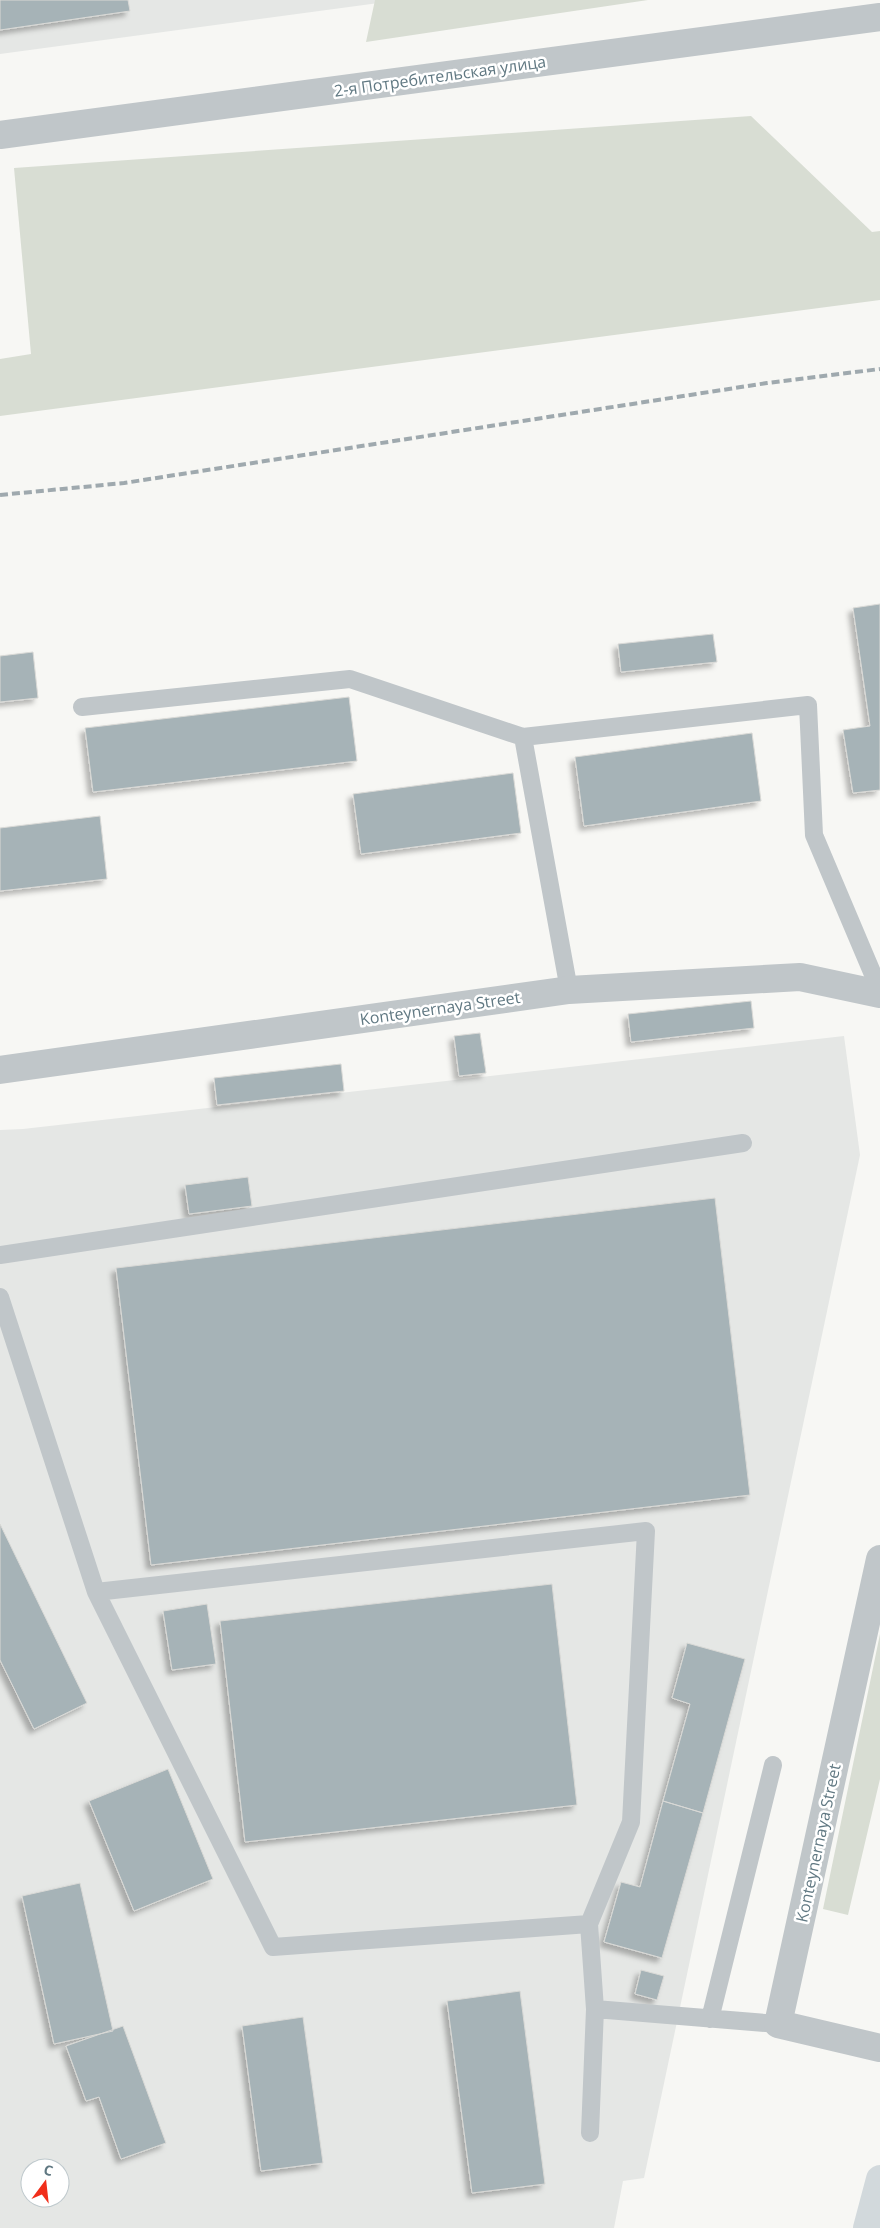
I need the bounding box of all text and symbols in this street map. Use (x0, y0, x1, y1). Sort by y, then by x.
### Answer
street label: 2-я Потребительская улица (333, 50, 547, 102)
street label: Konteynernaya Street (358, 986, 522, 1030)
street label: Konteynernaya Street (790, 1761, 846, 1924)
north arrow (20, 2158, 70, 2208)
text: С (42, 2160, 55, 2180)

